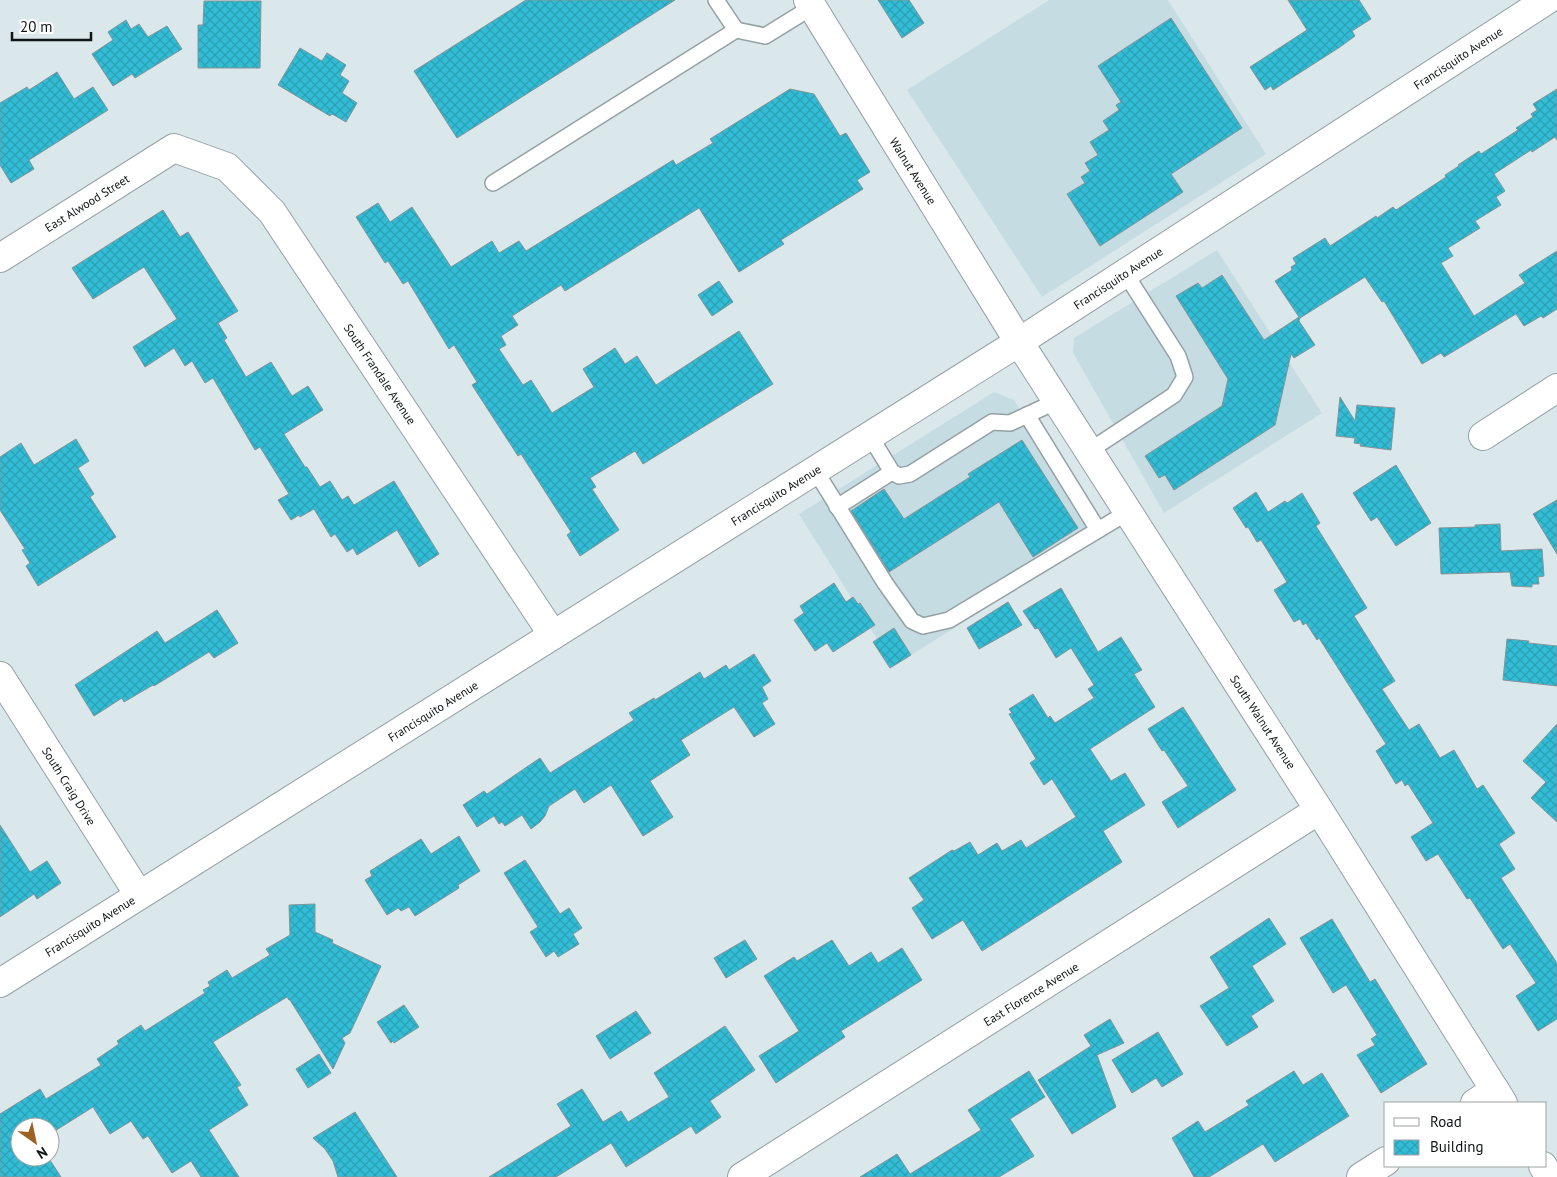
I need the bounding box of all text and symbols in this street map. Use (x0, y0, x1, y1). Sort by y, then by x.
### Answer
scale bar (12, 10, 91, 42)
text: 20 m (20, 17, 53, 36)
street label: Francisquito Avenue (1411, 24, 1505, 92)
street label: Walnut Avenue (886, 135, 940, 207)
street label: East Alwood Street (42, 171, 132, 235)
street label: Francisquito Avenue (1071, 244, 1165, 312)
street label: South Frandale Avenue (341, 321, 419, 427)
street label: Francisquito Avenue (728, 461, 824, 529)
street label: South Walnut Avenue (1227, 672, 1299, 772)
street label: Francisquito Avenue (385, 677, 481, 745)
street label: South Craig Drive (39, 744, 99, 828)
street label: Francisquito Avenue (42, 892, 138, 960)
street label: East Florence Avenue (981, 959, 1081, 1029)
legend (1384, 1102, 1547, 1167)
text: Road (1430, 1112, 1462, 1131)
north arrow (10, 1117, 60, 1167)
text: Building (1430, 1137, 1484, 1156)
text: N (33, 1143, 51, 1163)

